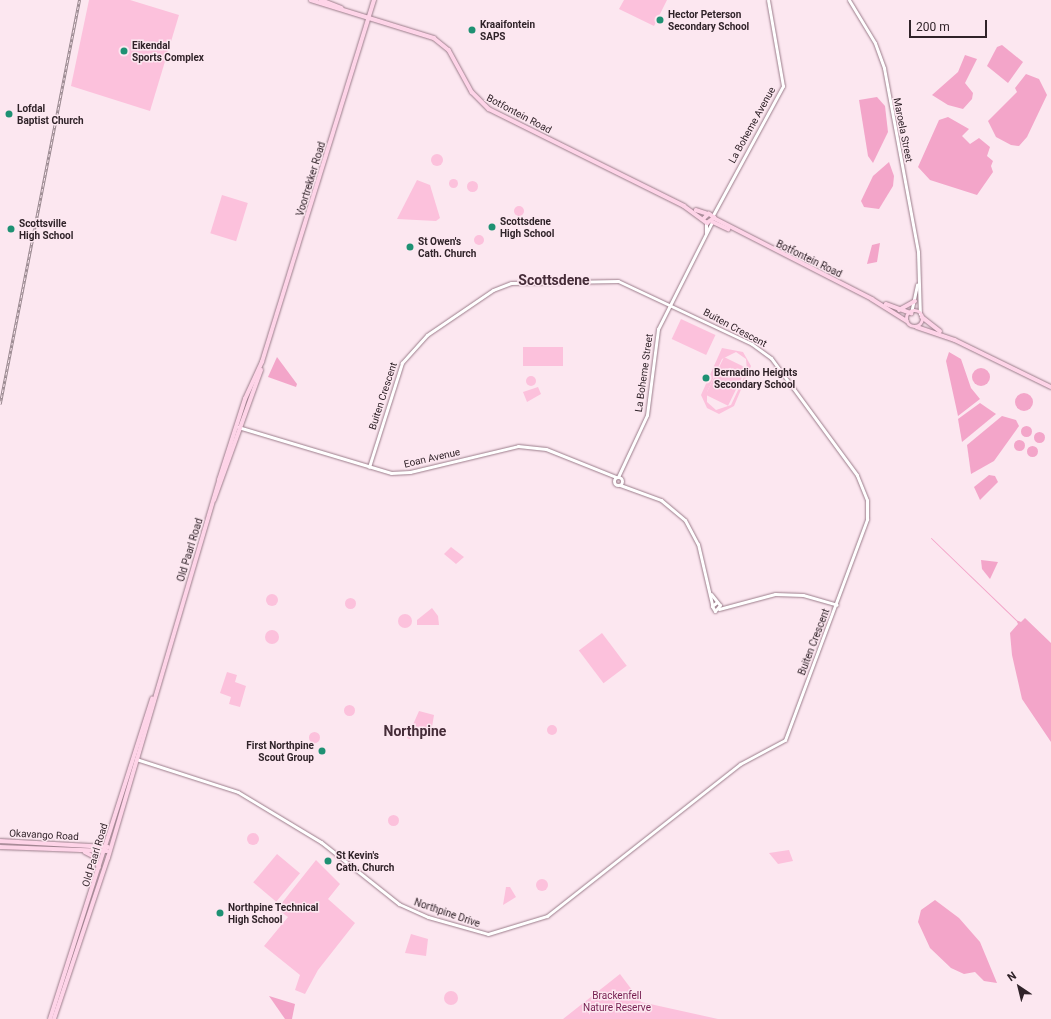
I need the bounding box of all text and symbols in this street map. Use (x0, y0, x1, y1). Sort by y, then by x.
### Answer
place label: Hector Peterson Secondary School (668, 8, 749, 32)
scale bar (911, 12, 989, 38)
marker: Hector Peterson Secondary School (655, 15, 665, 25)
place label: Kraaifontein SAPS (480, 18, 535, 42)
text: 200 m (916, 20, 950, 34)
marker: Kraaifontein SAPS (467, 25, 477, 35)
place label: Eikendal Sports Complex (132, 39, 204, 62)
marker: Eikendal Sports Complex (119, 46, 129, 56)
street label: La Boheme Avenue (726, 85, 778, 165)
street label: Botfontein Road (484, 92, 554, 136)
street label: Maroela Street (891, 97, 915, 163)
place label: Lofdal Baptist Church (17, 102, 84, 126)
marker: Lofdal Baptist Church (4, 109, 14, 119)
street label: Voortrekker Road (294, 140, 328, 218)
place label: Scottsdene High School (500, 215, 554, 238)
place label: Scottsville High School (19, 217, 73, 240)
marker: Scottsdene High School (487, 222, 497, 232)
marker: Scottsville High School (6, 224, 16, 234)
place label: St Owen's Cath. Church (418, 235, 476, 258)
street label: Botfontein Road (774, 238, 844, 280)
marker: St Owen's Cath. Church (405, 242, 415, 252)
district label: Scottsdene (518, 272, 590, 288)
street label: Buiten Crescent (701, 306, 769, 350)
street label: La Boheme Street (633, 333, 655, 413)
street label: Buiten Crescent (366, 361, 400, 431)
place label: Bernadino Heights Secondary School (714, 366, 797, 390)
marker: Bernadino Heights Secondary School (701, 373, 711, 383)
street label: Eoan Avenue (403, 446, 461, 470)
street label: Old Paarl Road (175, 517, 205, 583)
street label: Buiten Crescent (796, 607, 832, 677)
district label: Northpine (384, 723, 446, 739)
place label: First Northpine Scout Group (246, 739, 314, 762)
marker: First Northpine Scout Group (317, 746, 327, 756)
street label: Old Paarl Road (80, 822, 110, 888)
street label: Okavango Road (9, 827, 79, 843)
place label: St Kevin's Cath. Church (336, 849, 394, 872)
marker: St Kevin's Cath. Church (323, 856, 333, 866)
street label: Northpine Drive (412, 896, 482, 930)
place label: Northpine Technical High School (228, 901, 319, 924)
marker: Northpine Technical High School (215, 908, 225, 918)
north arrow (999, 967, 1039, 1007)
text: N (1005, 969, 1019, 984)
park label: Brackenfell Nature Reserve (583, 989, 651, 1012)

